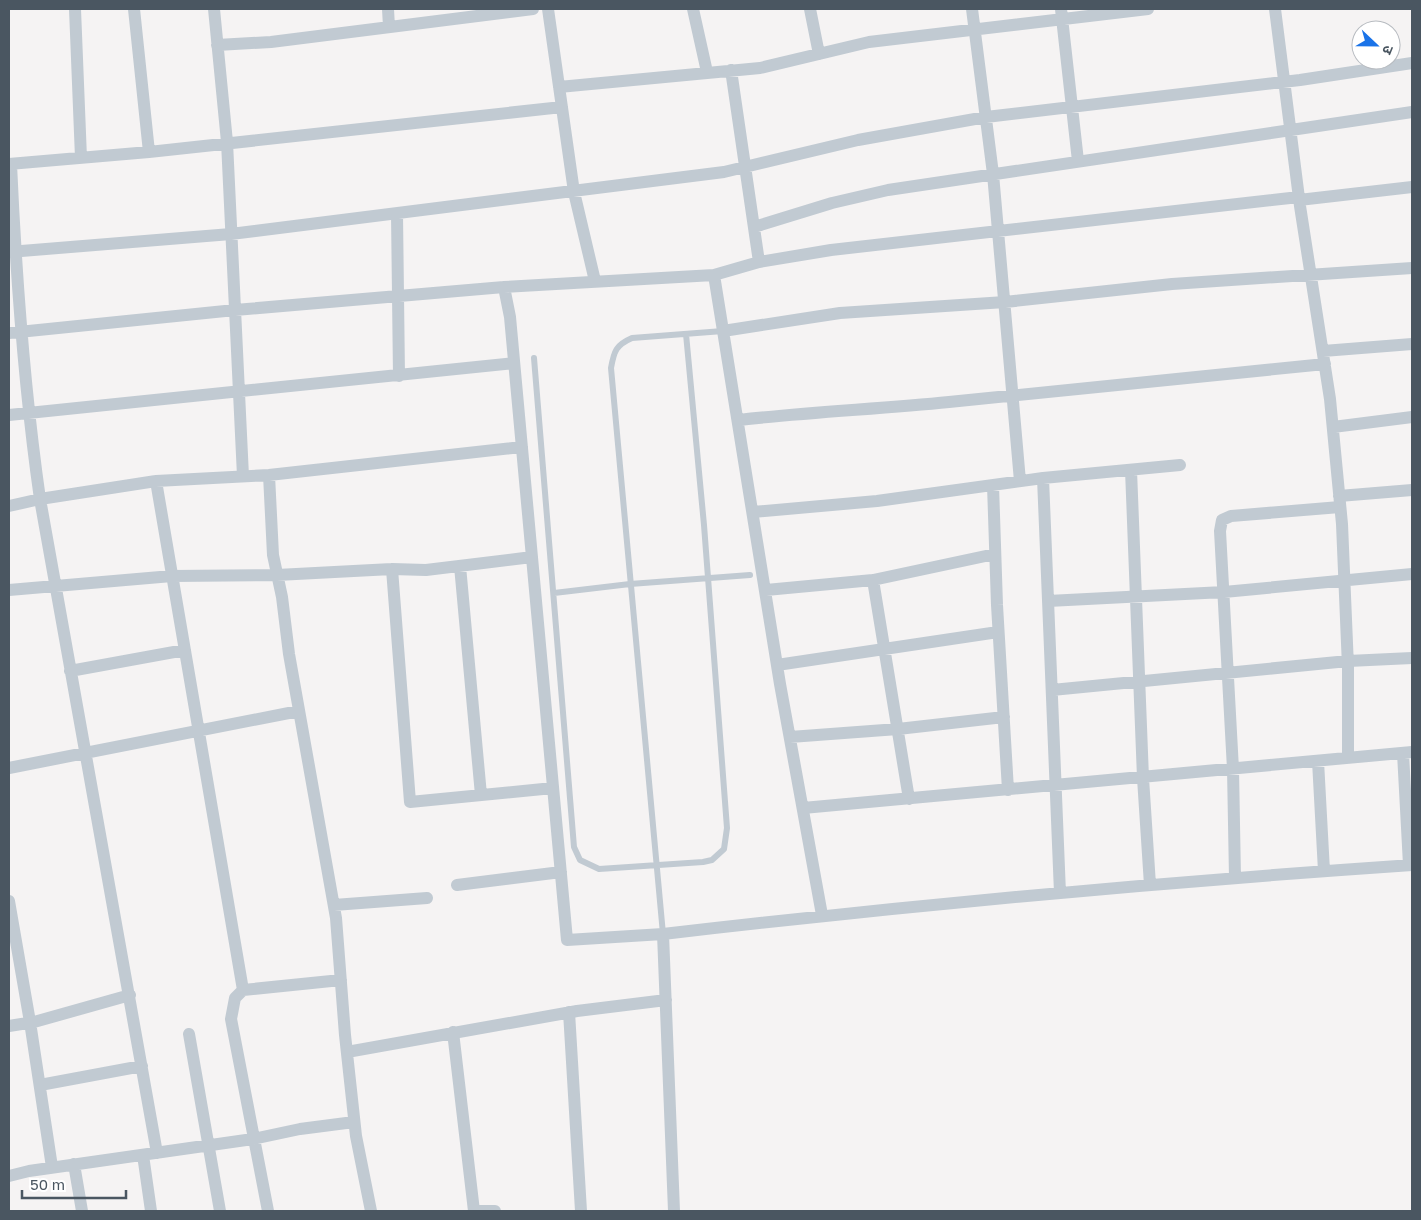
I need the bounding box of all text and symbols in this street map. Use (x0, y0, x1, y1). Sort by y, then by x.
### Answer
north arrow (1351, 20, 1401, 70)
text: उ (1379, 43, 1398, 58)
scale bar (22, 1168, 126, 1200)
text: 50 m (30, 1175, 65, 1193)

